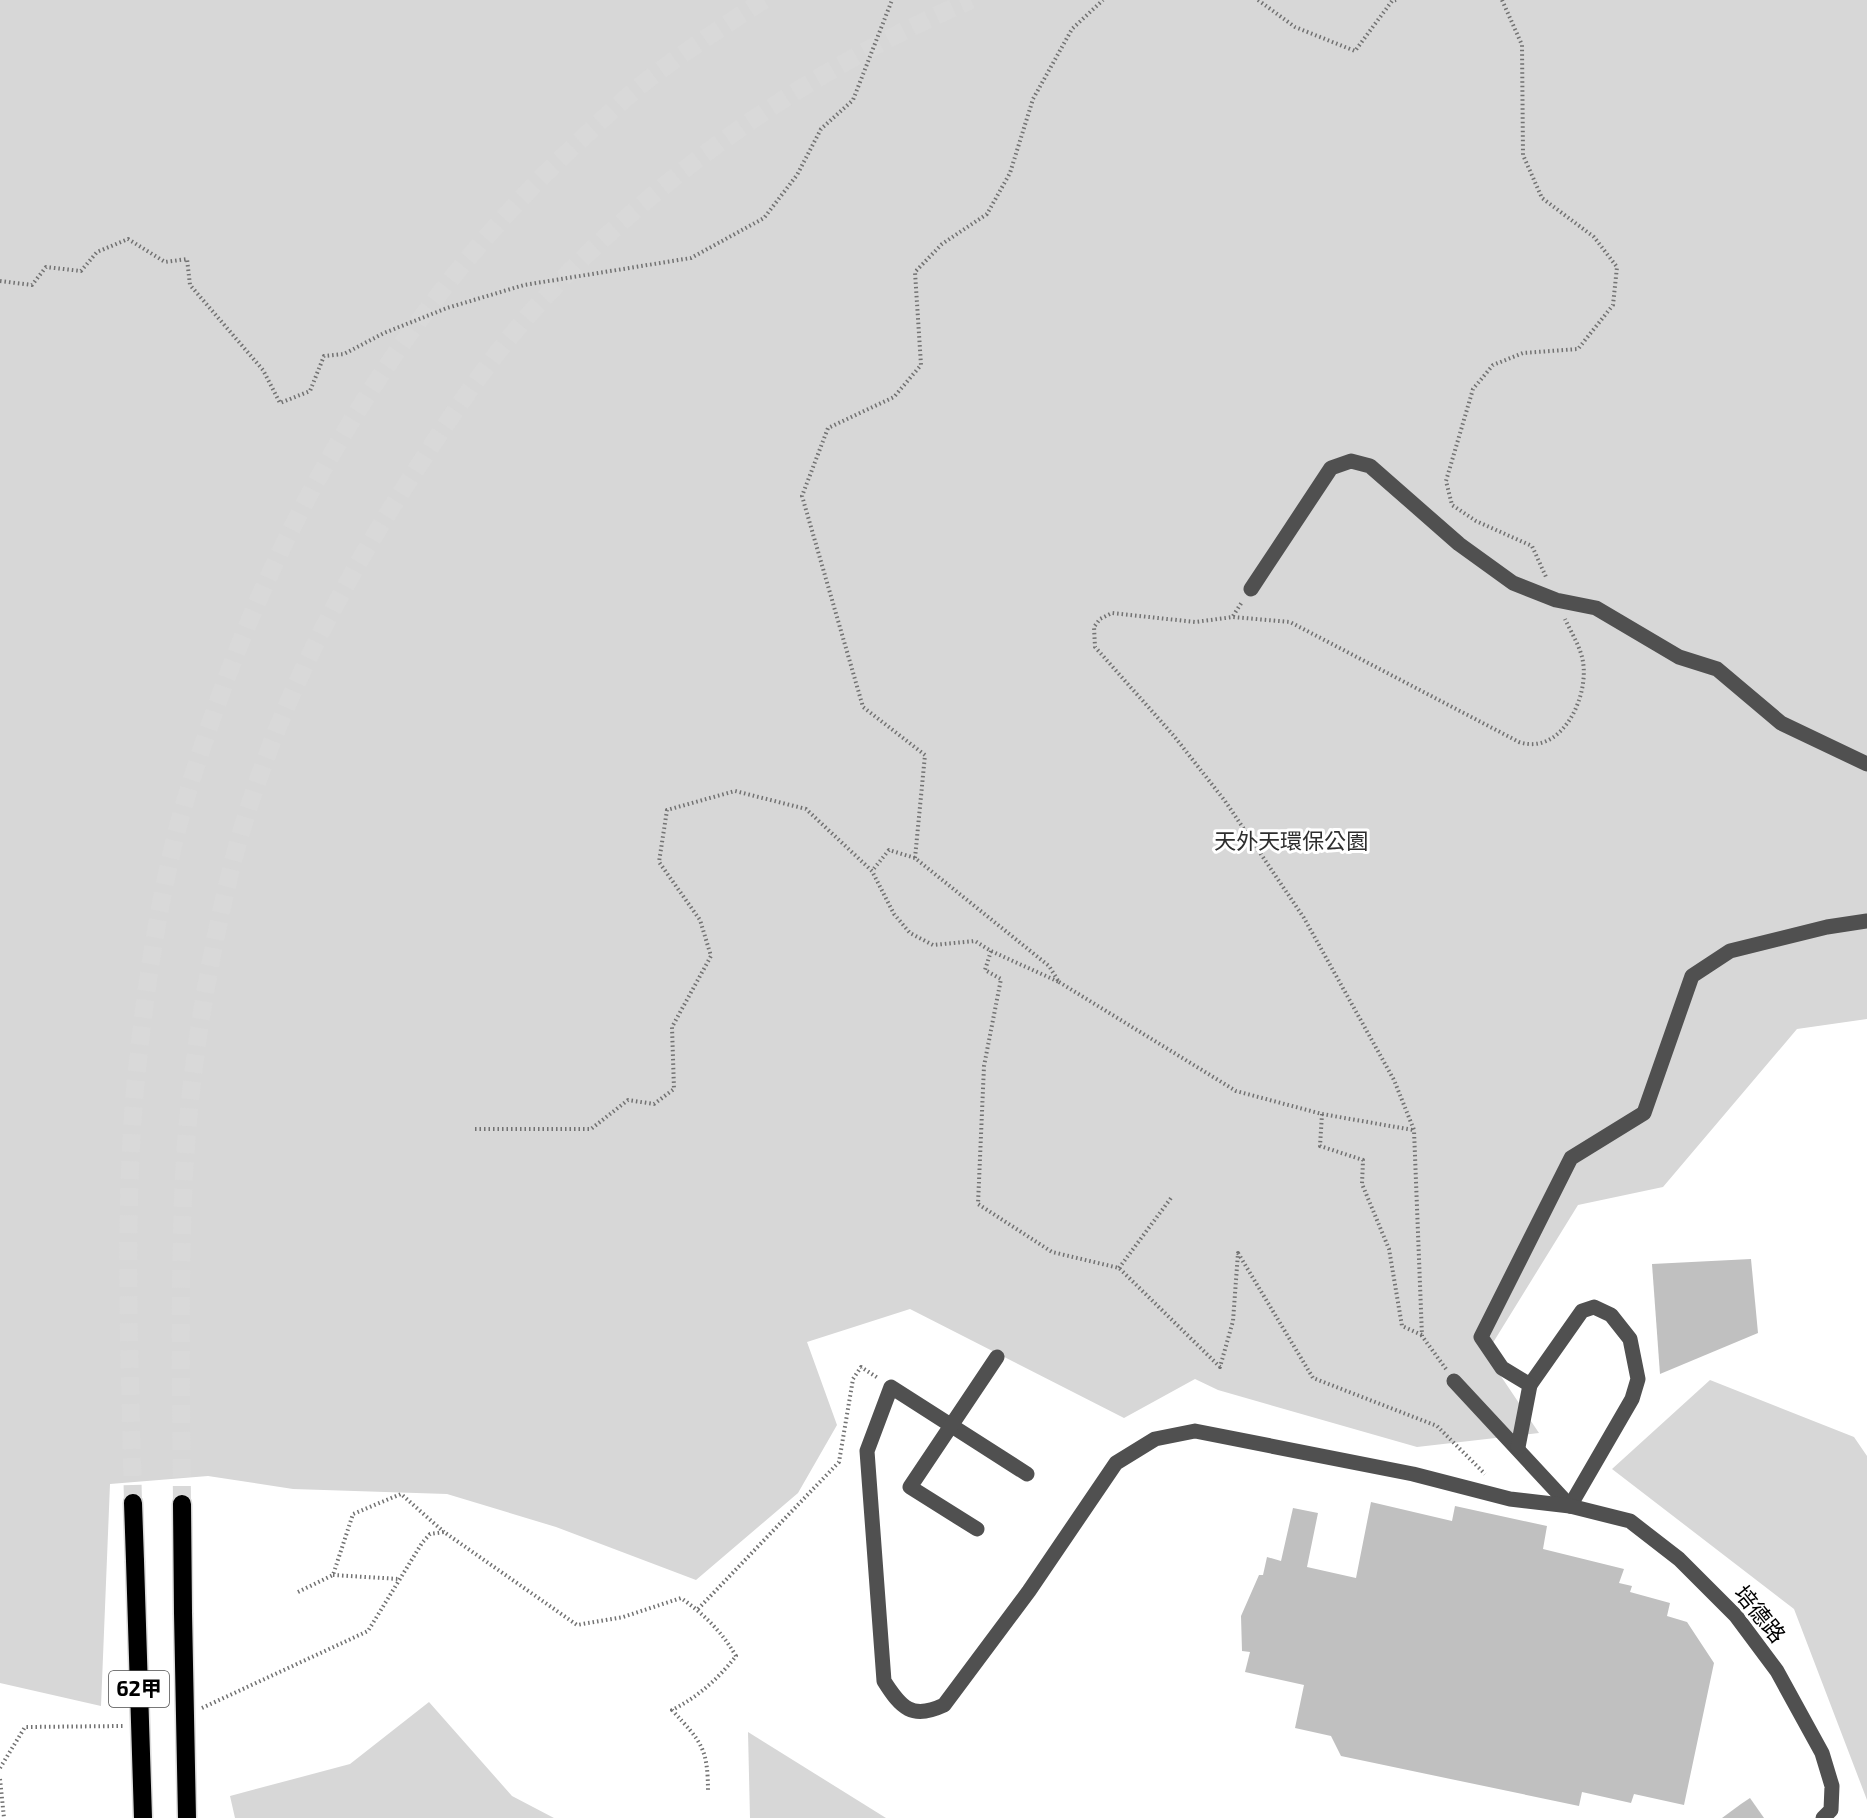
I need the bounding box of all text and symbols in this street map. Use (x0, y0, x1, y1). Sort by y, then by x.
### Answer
park label: 天外天環保公園 (1214, 827, 1368, 853)
street label: 培德路 (1730, 1580, 1792, 1647)
road number: 62甲 (109, 1671, 169, 1707)

